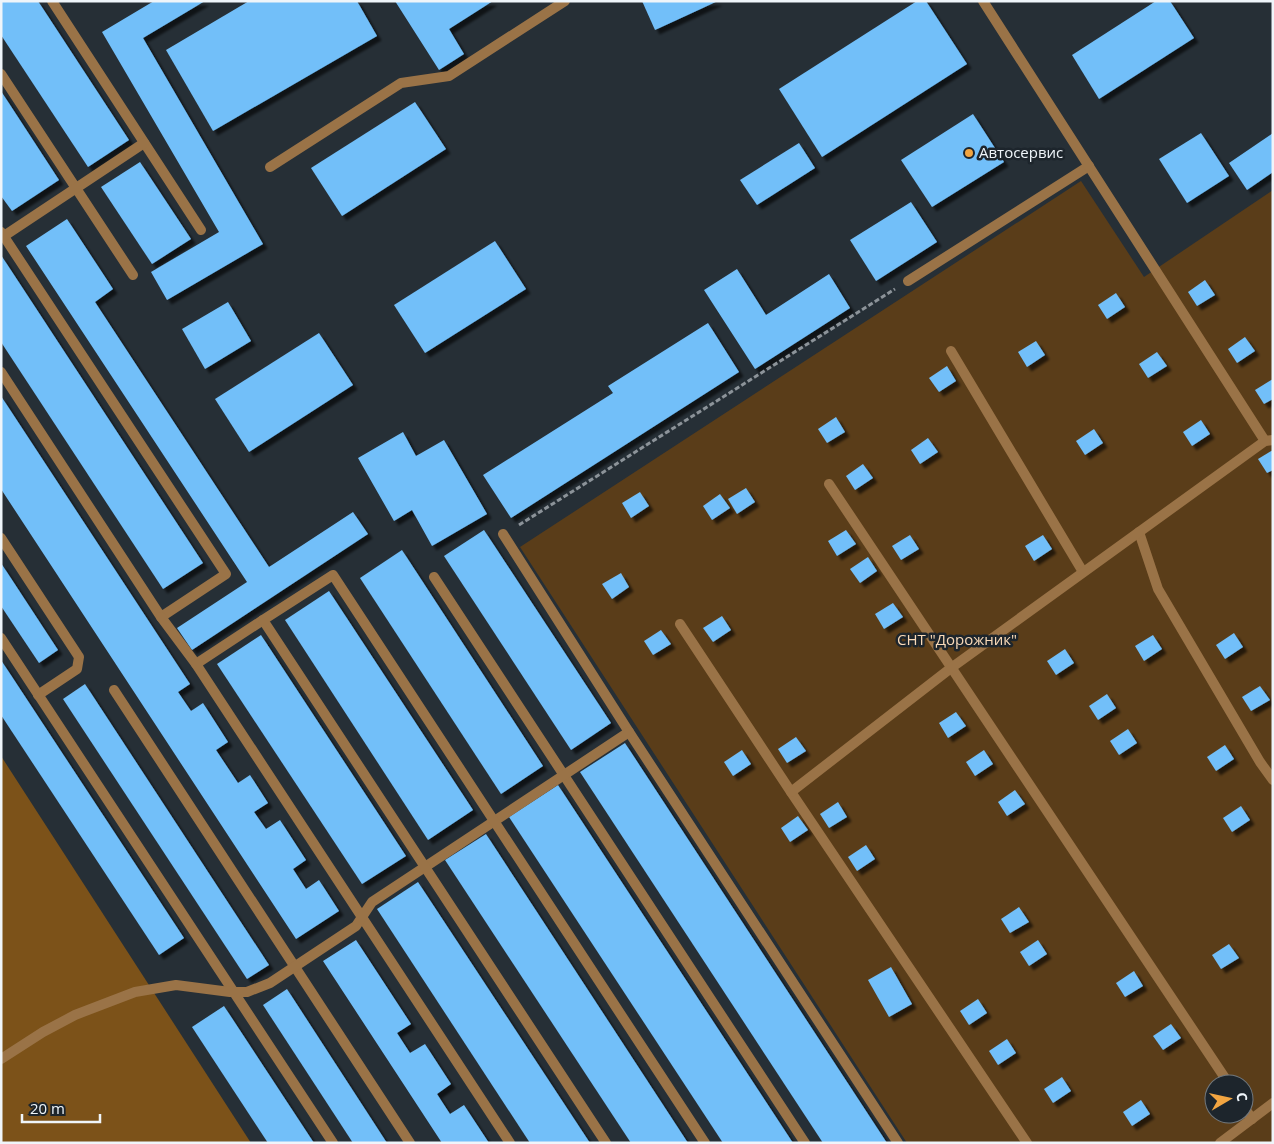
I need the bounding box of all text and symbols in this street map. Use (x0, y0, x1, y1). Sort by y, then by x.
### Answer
place label: Автосервис (979, 142, 1063, 162)
marker: Автосервис (963, 147, 975, 159)
park label: СНТ "Дорожник" (897, 629, 1017, 649)
north arrow (1204, 1074, 1254, 1124)
text: С (1232, 1091, 1252, 1103)
scale bar (22, 1092, 100, 1124)
text: 20 m (30, 1098, 65, 1118)

